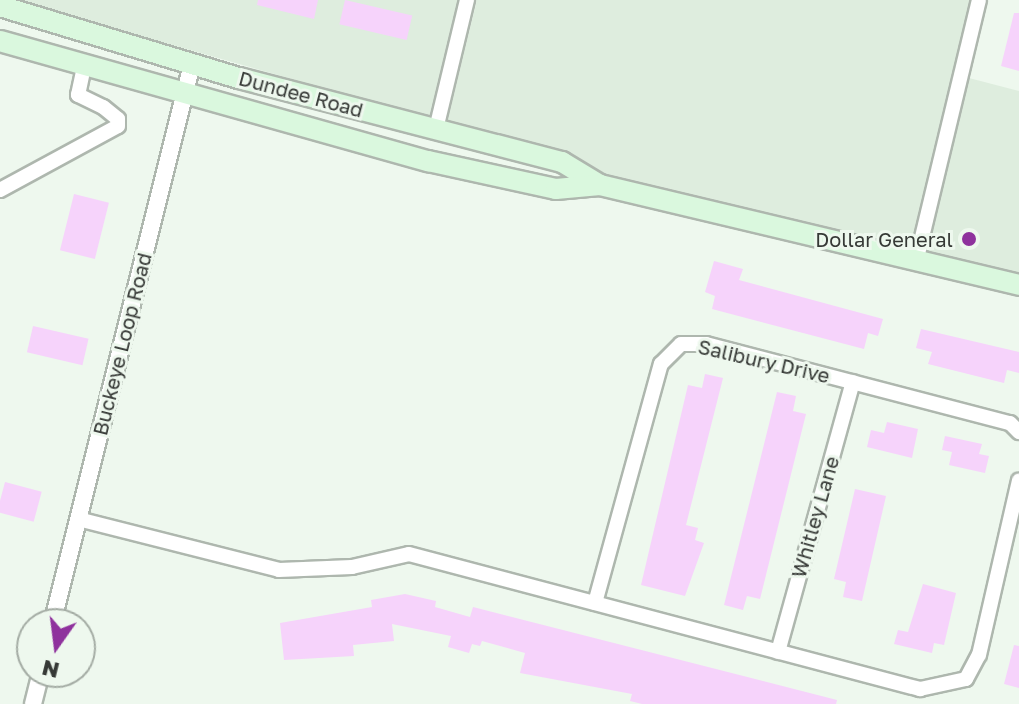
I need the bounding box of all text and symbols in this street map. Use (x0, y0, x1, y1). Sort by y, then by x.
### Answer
street label: Dundee Road (236, 66, 366, 122)
place label: Dollar General (815, 227, 953, 251)
marker: Dollar General (960, 230, 978, 248)
street label: Buckeye Loop Road (88, 250, 156, 438)
street label: Salibury Drive (696, 334, 832, 388)
street label: Whitley Lane (786, 453, 844, 581)
north arrow (16, 608, 96, 688)
text: N (39, 655, 62, 685)

